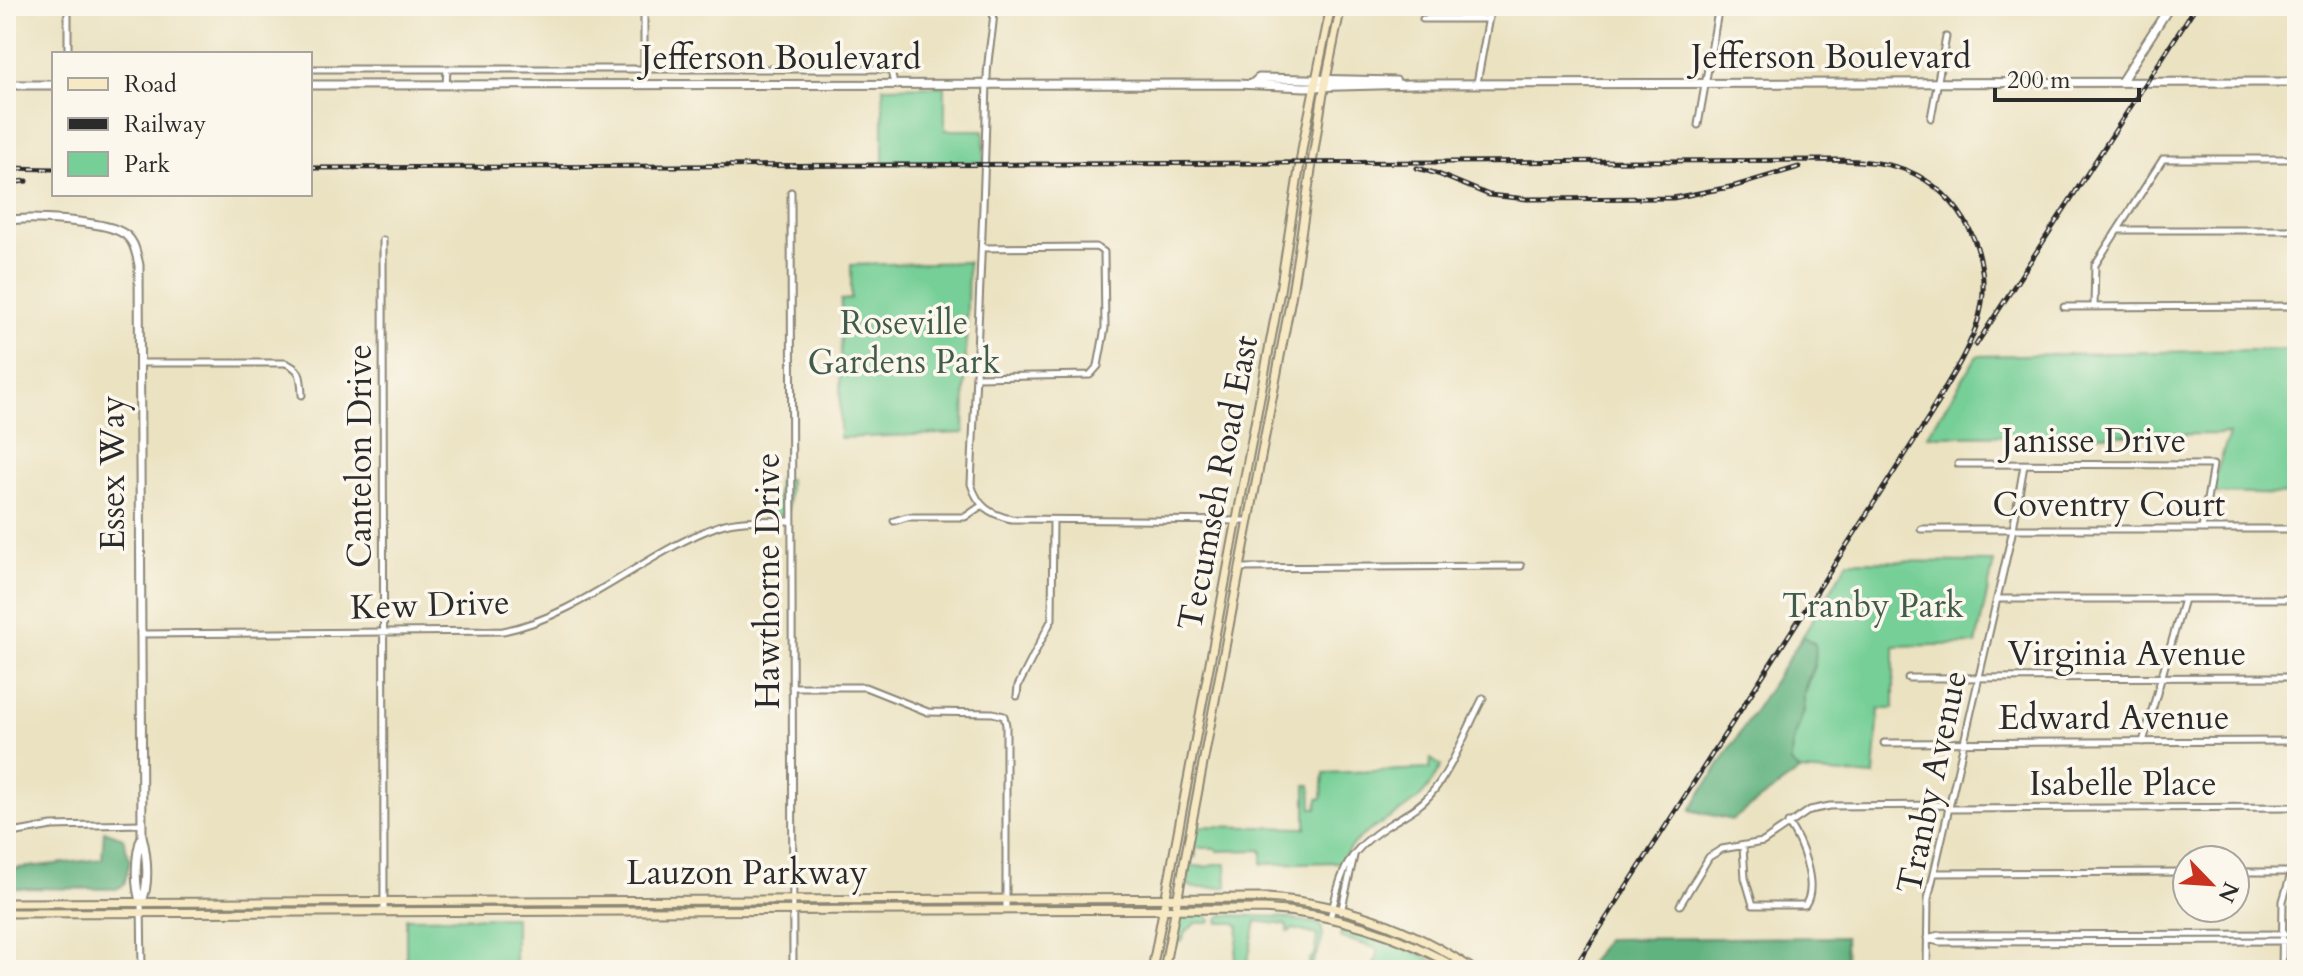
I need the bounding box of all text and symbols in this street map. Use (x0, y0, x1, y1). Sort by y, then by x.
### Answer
street label: Jefferson Boulevard (1686, 34, 1971, 80)
street label: Jefferson Boulevard (636, 35, 921, 81)
legend (52, 52, 312, 196)
scale bar (1995, 52, 2139, 102)
text: 200 m (2007, 64, 2071, 97)
text: Road (124, 68, 177, 101)
text: Railway (124, 108, 206, 141)
text: Park (124, 148, 170, 181)
park label: Roseville Gardens Park (808, 300, 1001, 385)
street label: Tecumseh Road East (1167, 331, 1269, 634)
street label: Cantelon Drive (337, 344, 383, 568)
street label: Essex Way (90, 395, 136, 551)
street label: Janisse Drive (1997, 418, 2186, 464)
street label: Hawthorne Drive (745, 453, 791, 709)
street label: Coventry Court (1993, 482, 2226, 528)
street label: Kew Drive (350, 579, 510, 631)
park label: Tranby Park (1782, 583, 1965, 629)
street label: Virginia Avenue (2008, 631, 2246, 677)
street label: Tranby Avenue (1886, 666, 1978, 898)
street label: Edward Avenue (1999, 695, 2229, 741)
street label: Isabelle Place (2029, 761, 2217, 807)
north arrow (2171, 844, 2251, 924)
street label: Lauzon Parkway (626, 850, 868, 896)
text: N (2211, 877, 2246, 907)

